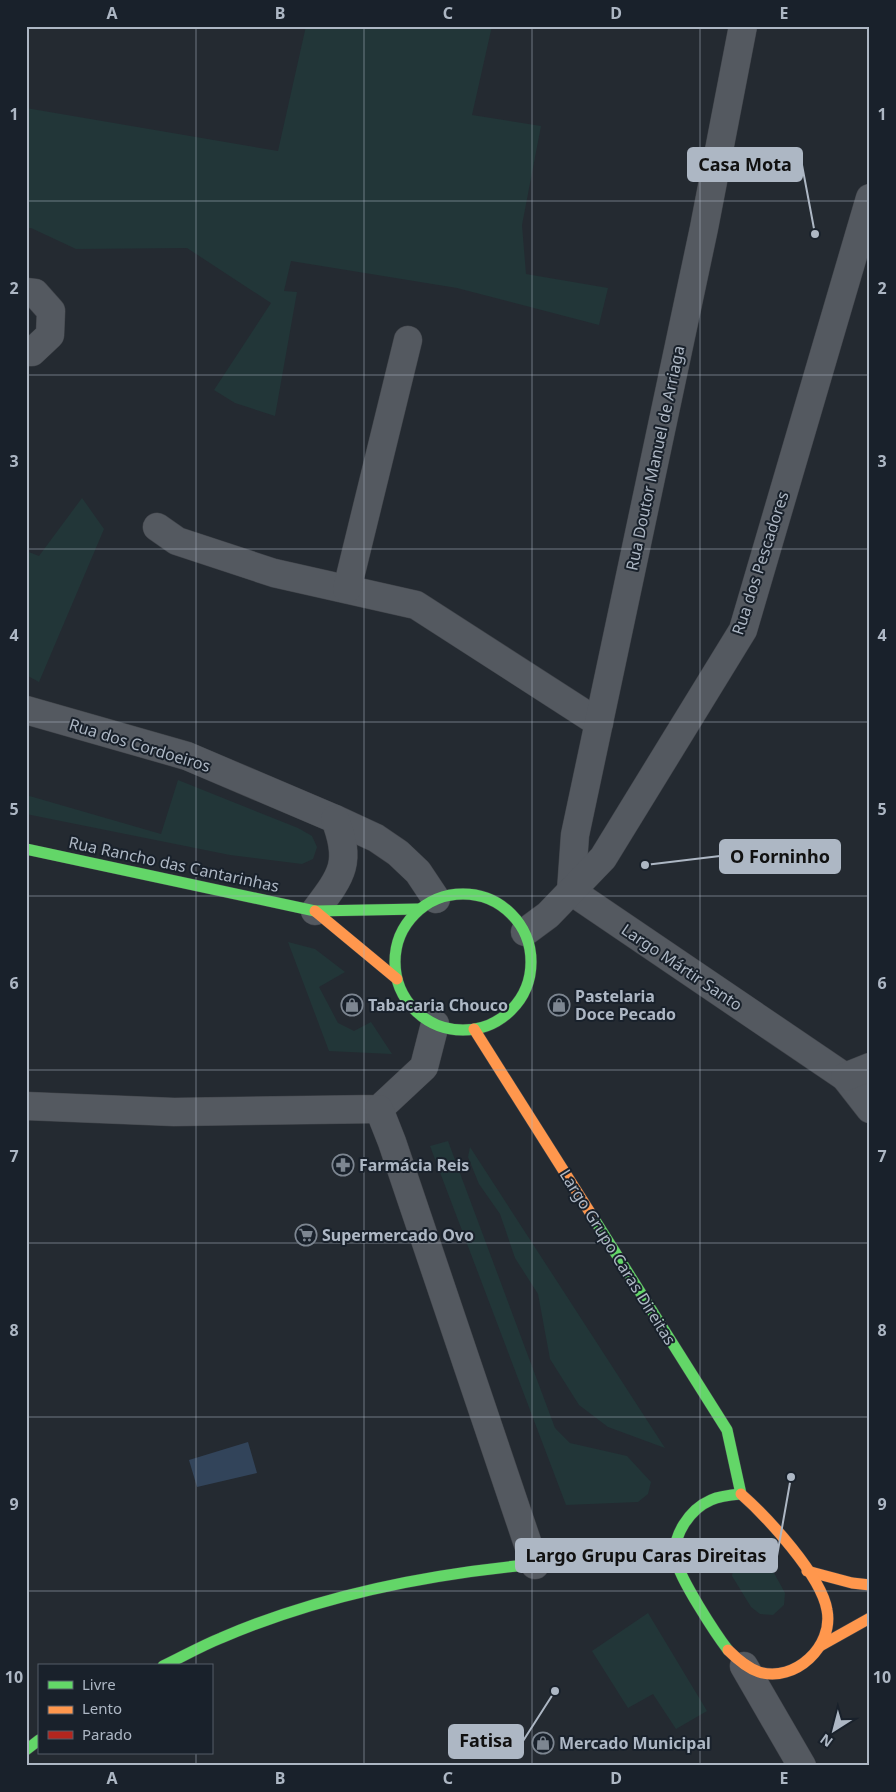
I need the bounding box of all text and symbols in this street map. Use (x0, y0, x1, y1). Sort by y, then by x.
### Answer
text: A (106, 2, 118, 24)
text: B (275, 2, 285, 24)
text: C (443, 2, 453, 24)
text: D (610, 2, 622, 24)
text: E (780, 2, 789, 24)
text: 1 (9, 103, 19, 125)
text: 1 (877, 103, 887, 125)
callout: Casa Mota (688, 148, 802, 181)
text: Casa Mota (698, 152, 792, 176)
text: 2 (9, 277, 19, 299)
text: 2 (877, 277, 887, 299)
street label: Rua Doutor Manuel de Arriaga (620, 344, 690, 572)
text: 3 (9, 450, 19, 472)
text: 3 (877, 450, 887, 472)
street label: Rua dos Pescadores (726, 488, 794, 638)
text: 4 (9, 624, 19, 646)
text: 4 (877, 624, 887, 646)
street label: Rua dos Cordoeiros (67, 713, 213, 777)
text: 5 (9, 798, 19, 820)
text: 5 (877, 798, 887, 820)
street label: Rua Rancho das Cantarinhas (67, 831, 281, 897)
callout: O Forninho (720, 840, 840, 873)
text: O Forninho (730, 844, 830, 868)
street label: Largo Mártir Santo (617, 918, 747, 1016)
text: 6 (9, 972, 19, 994)
text: 6 (877, 972, 887, 994)
place label: Pastelaria Doce Pecado (575, 985, 676, 1025)
shop icon: Tabacaria Chouco (340, 993, 364, 1017)
shop icon: Pastelaria Doce Pecado (547, 993, 571, 1017)
place label: Tabacaria Chouco (368, 994, 508, 1016)
text: 7 (9, 1145, 19, 1167)
text: 7 (877, 1145, 887, 1167)
pharmacy icon: Farmácia Reis (331, 1153, 355, 1177)
place label: Farmácia Reis (359, 1154, 469, 1176)
street label: Largo Grupo Caras Direitas (555, 1165, 681, 1349)
supermarket icon: Supermercado Ovo (294, 1223, 318, 1247)
place label: Supermercado Ovo (322, 1224, 474, 1246)
text: 8 (9, 1319, 19, 1341)
text: 8 (877, 1319, 887, 1341)
text: 9 (9, 1493, 19, 1515)
text: 9 (877, 1493, 887, 1515)
callout: Largo Grupu Caras Direitas (516, 1539, 777, 1572)
text: Largo Grupu Caras Direitas (525, 1543, 767, 1567)
legend (38, 1664, 212, 1754)
text: 10 (5, 1666, 23, 1688)
text: 10 (873, 1666, 891, 1688)
text: Livre (82, 1674, 116, 1694)
text: Lento (82, 1698, 122, 1718)
north arrow (808, 1704, 858, 1754)
text: Parado (82, 1724, 132, 1744)
callout: Fatisa (449, 1725, 523, 1758)
text: Fatisa (459, 1728, 513, 1752)
text: N (816, 1730, 836, 1752)
shop icon: Mercado Municipal (531, 1731, 555, 1755)
place label: Mercado Municipal (559, 1732, 711, 1754)
text: A (106, 1767, 118, 1789)
text: B (275, 1767, 285, 1789)
text: C (443, 1767, 453, 1789)
text: D (610, 1767, 622, 1789)
text: E (780, 1767, 789, 1789)

